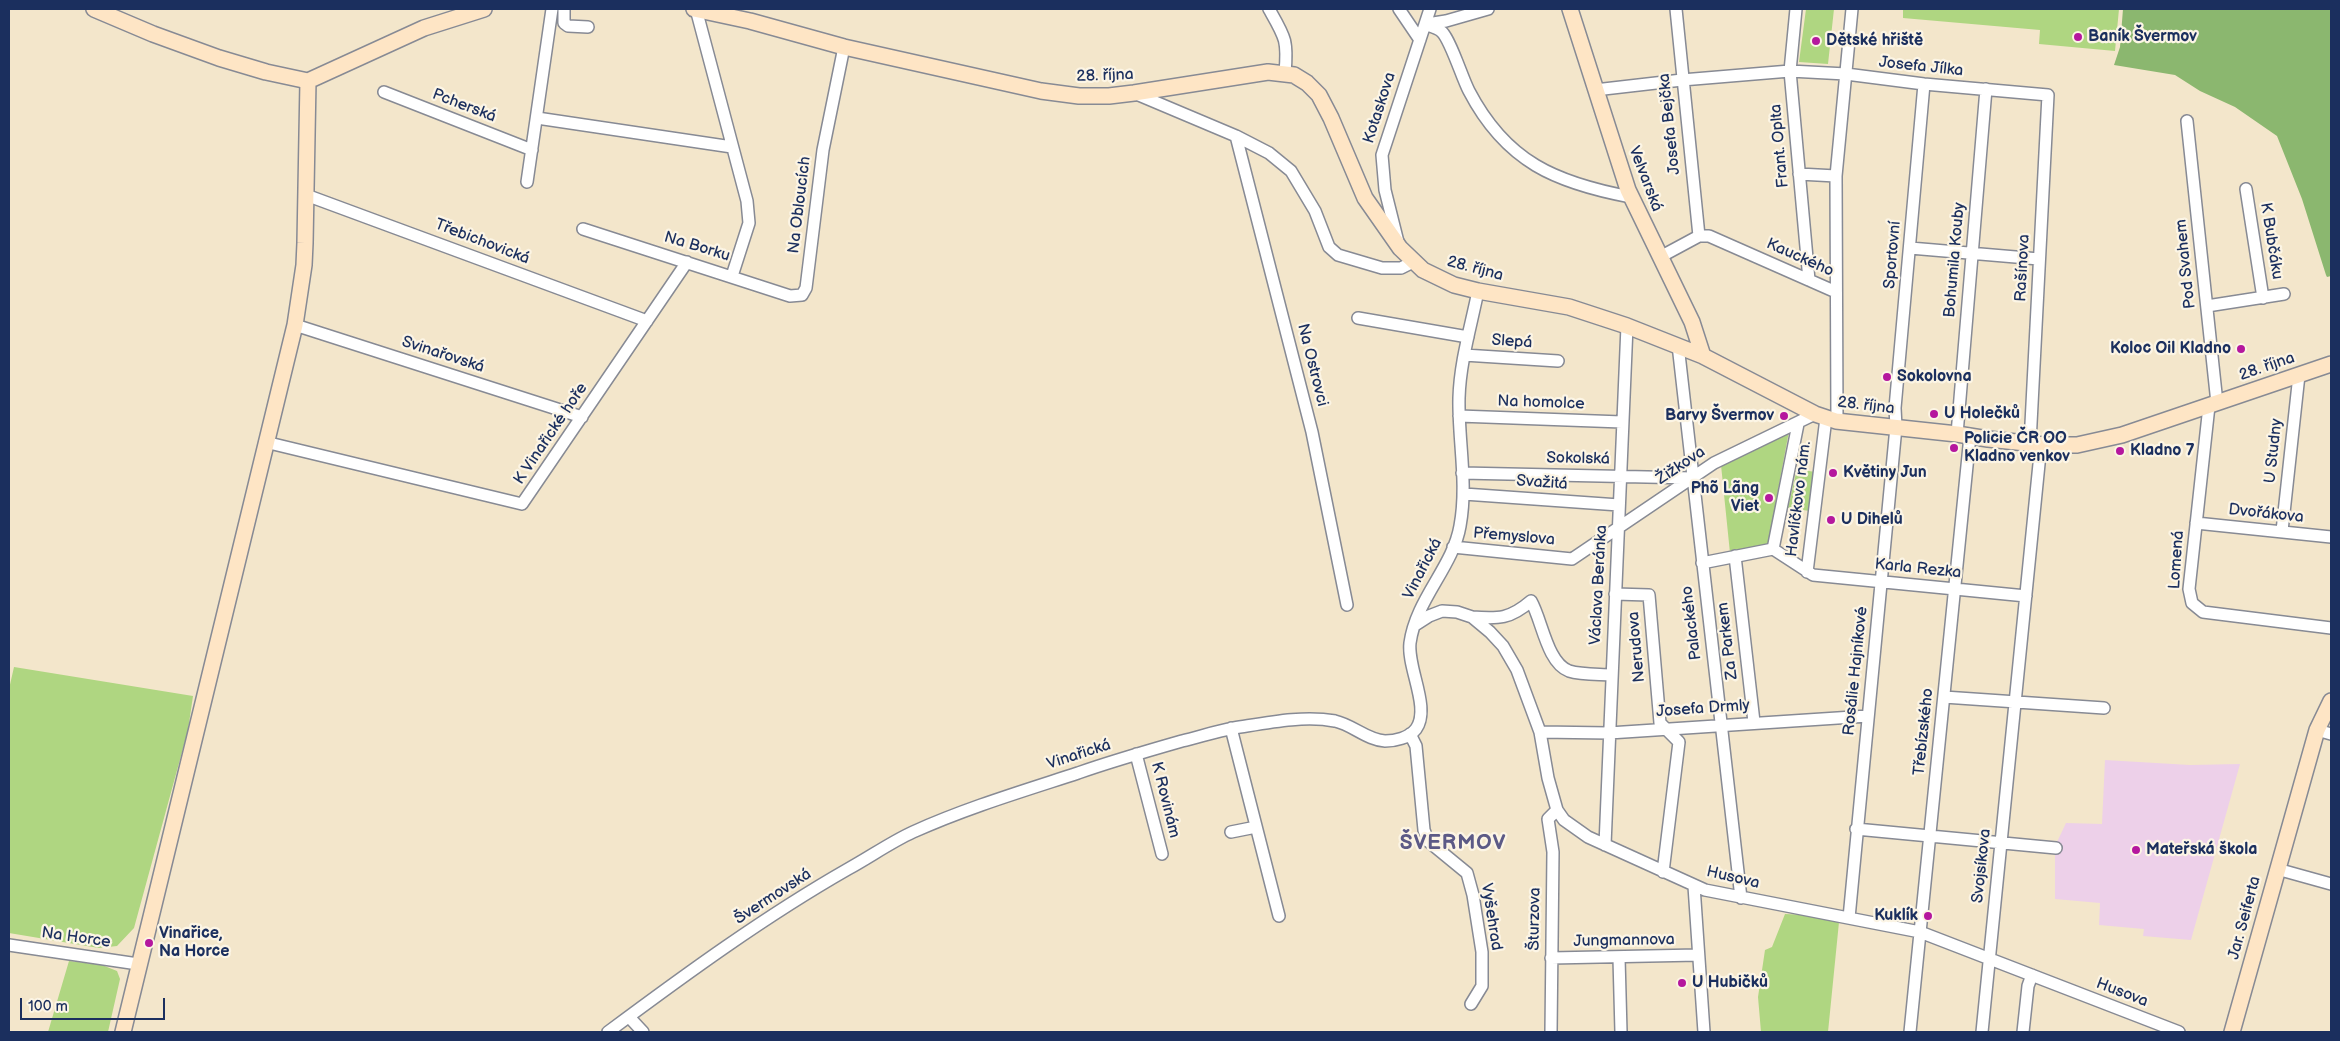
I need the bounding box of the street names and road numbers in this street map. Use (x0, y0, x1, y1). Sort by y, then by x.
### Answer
street label: Josefa Jílka (1878, 53, 1964, 81)
street label: 28. října (1076, 65, 1134, 87)
street label: Kotaskova (1360, 70, 1400, 146)
street label: Josefa Bejčka (1655, 72, 1685, 176)
street label: Pcherská (429, 85, 499, 127)
street label: Frant. Oplta (1767, 103, 1793, 189)
street label: Velvarská (1624, 144, 1666, 214)
street label: Na Obloucích (785, 155, 815, 255)
street label: K Bubčáku (2255, 201, 2287, 281)
street label: Bohumila Kouby (1940, 202, 1970, 318)
street label: Třebichovická (432, 215, 532, 269)
street label: Pod Svahem (2172, 218, 2200, 310)
street label: Sportovní (1880, 220, 1906, 290)
street label: Na Borku (662, 228, 732, 266)
street label: Rašínova (2012, 234, 2034, 302)
street label: Kauckého (1763, 235, 1837, 281)
street label: 28. října (1445, 252, 1505, 286)
street label: Na Ostrovci (1292, 322, 1332, 408)
street label: Slepá (1491, 331, 1533, 353)
street label: Svinařovská (399, 333, 487, 377)
street label: 28. října (2237, 349, 2297, 385)
street label: K Vinařické hoře (510, 380, 592, 488)
street label: Na homolce (1497, 392, 1585, 414)
street label: 28. října (1836, 393, 1896, 419)
street label: U Studny (2261, 418, 2287, 484)
street label: Havlíčkovo nám. (1782, 440, 1816, 558)
street label: Žižkova (1653, 443, 1709, 489)
street label: Sokolská (1546, 449, 1610, 469)
street label: Svažitá (1516, 472, 1568, 494)
street label: Dvořákova (2227, 500, 2305, 528)
street label: Přemyslova (1472, 524, 1556, 550)
street label: Václava Beránka (1586, 524, 1612, 646)
street label: Lomená (2165, 530, 2189, 590)
street label: Vinařická (1399, 535, 1447, 603)
street label: Karla Rezka (1874, 555, 1962, 583)
street label: Palackého (1678, 585, 1706, 661)
street label: Za Parkem (1714, 601, 1742, 681)
street label: Rosálie Hajníkové (1840, 606, 1872, 736)
street label: Nerudova (1624, 611, 1650, 683)
street label: Třebízského (1910, 687, 1938, 777)
street label: Josefa Drmly (1656, 696, 1750, 722)
street label: Vinařická (1045, 736, 1113, 774)
street label: K Rovinám (1146, 760, 1184, 840)
street label: Svojsíkova (1969, 828, 1995, 904)
street label: Husova (1704, 863, 1762, 893)
street label: Švermovská (731, 865, 815, 929)
street label: Jar. Seiferta (2225, 874, 2265, 962)
street label: Vyšehrad (1476, 882, 1506, 952)
street label: Šturzova (1525, 887, 1545, 951)
street label: Na Horce (40, 924, 112, 952)
street label: Jungmannova (1573, 931, 1675, 951)
street label: Husova (2093, 974, 2151, 1012)

